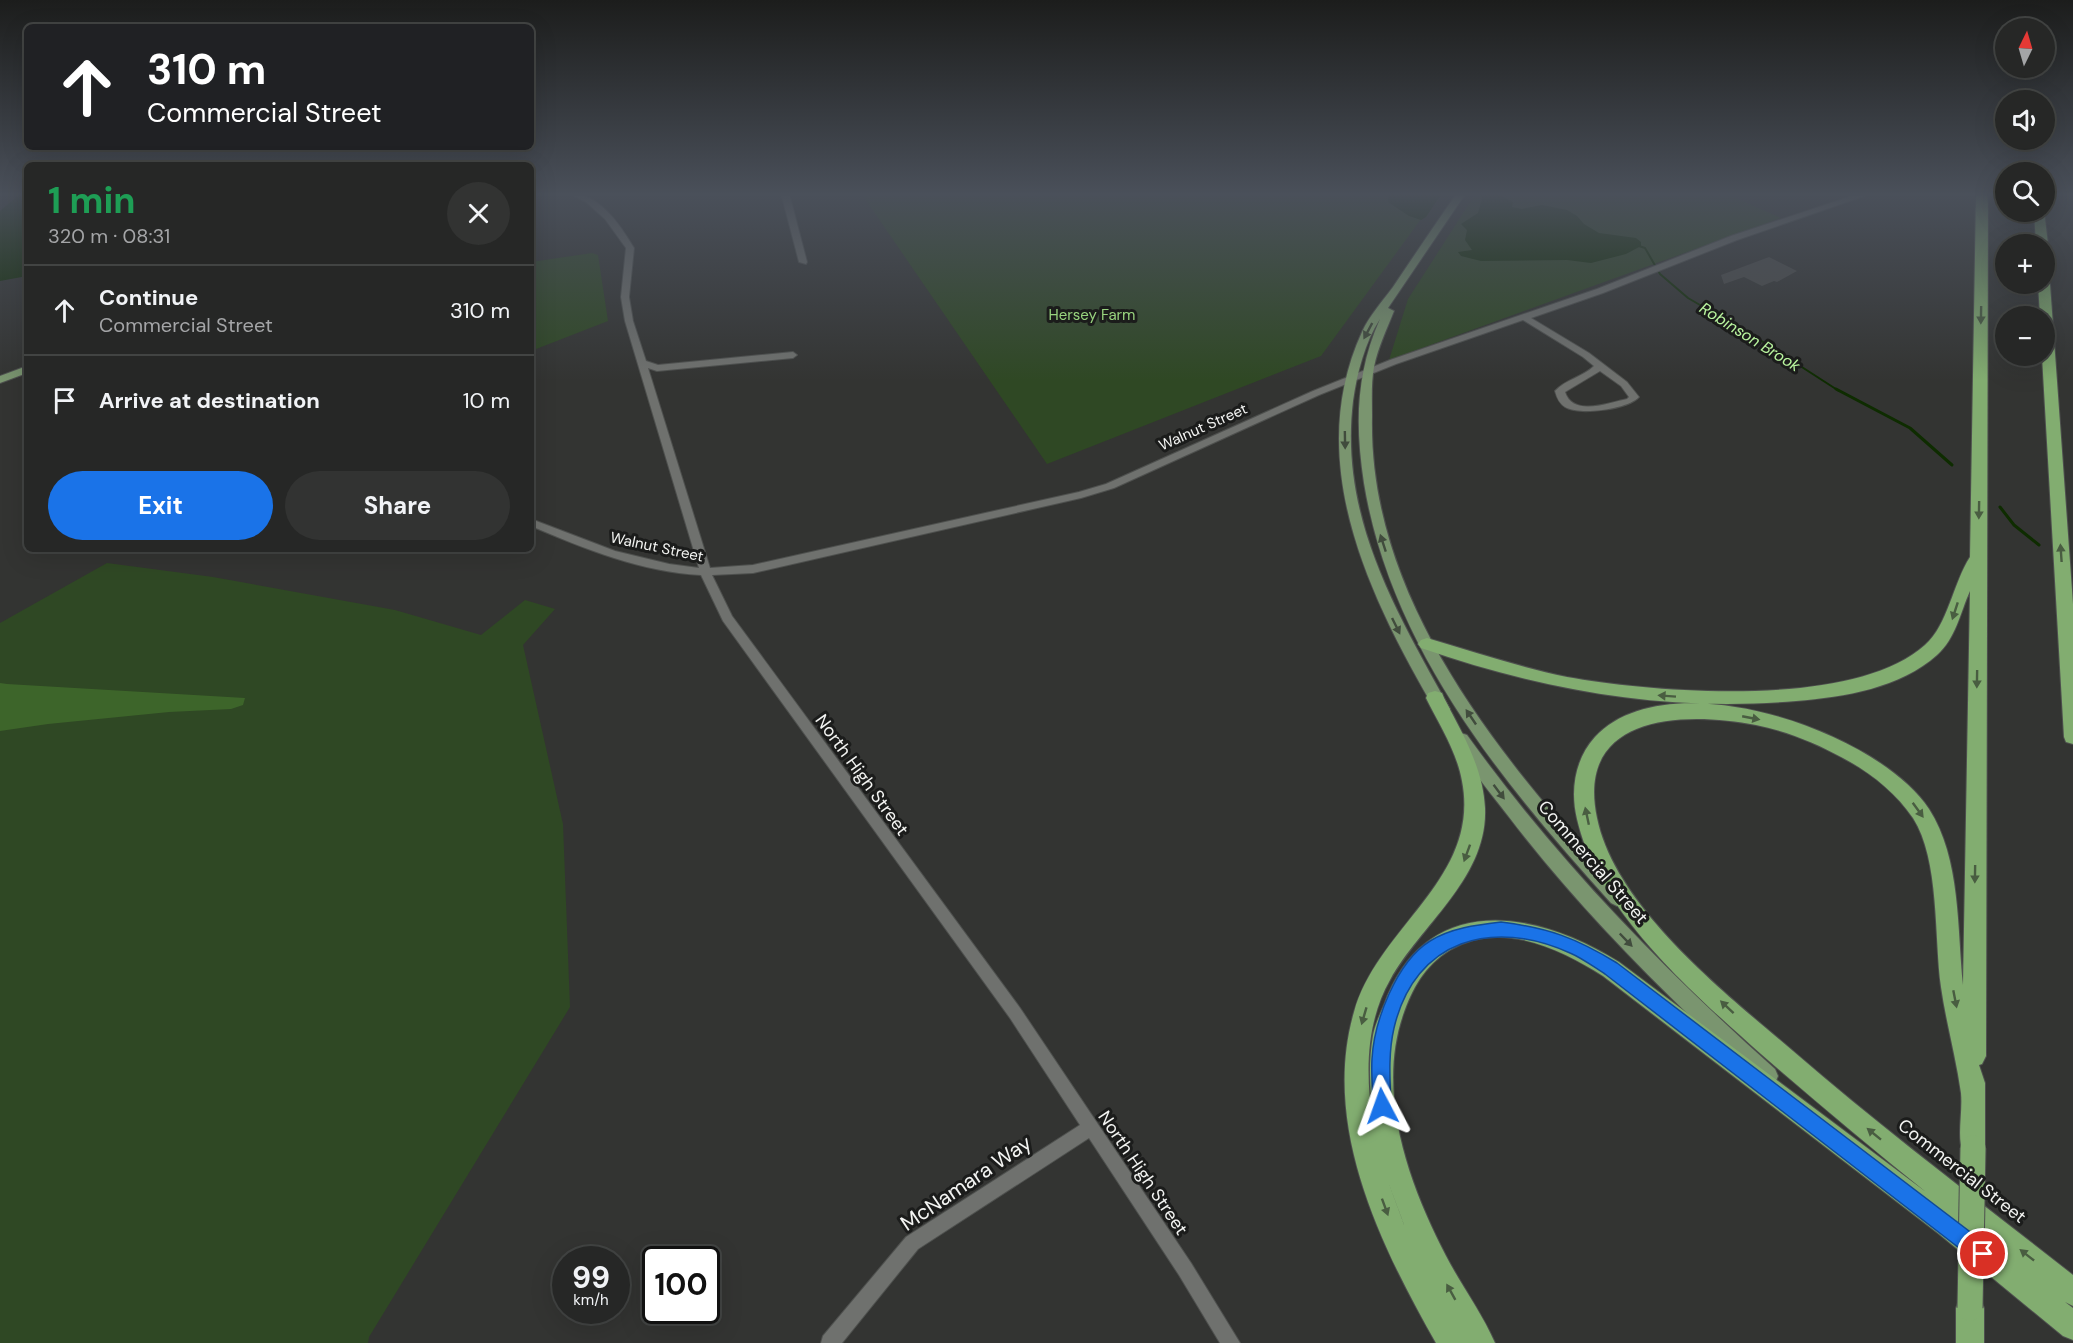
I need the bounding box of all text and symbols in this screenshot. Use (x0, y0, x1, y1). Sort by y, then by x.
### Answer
north arrow (1995, 18, 2055, 78)
map controls (1995, 18, 2055, 366)
text: 310 m (147, 42, 266, 97)
icon: ahead (48, 48, 126, 126)
button: sound (1995, 90, 2055, 150)
text: Commercial Street (147, 95, 382, 130)
button: search (1995, 162, 2055, 222)
text: 1 min (48, 177, 136, 224)
button: close (447, 182, 510, 245)
text: 320 m · 08:31 (48, 223, 170, 249)
button: + (1995, 234, 2055, 294)
text: Continue (99, 283, 198, 312)
icon: ahead (48, 294, 81, 327)
text: 310 m (450, 296, 510, 325)
water label: Robinson Brook (1696, 298, 1805, 377)
park label: Hersey Farm (1049, 305, 1135, 325)
one-way arrow (1976, 305, 1985, 324)
button: − (1995, 306, 2055, 366)
text: Commercial Street (99, 312, 273, 338)
one-way arrow (1363, 323, 1373, 340)
icon: arrive (48, 384, 81, 417)
text: Arrive at destination (99, 386, 320, 415)
text: 10 m (463, 386, 510, 415)
street label: Walnut Street (1156, 399, 1251, 455)
one-way arrow (1340, 430, 1350, 449)
button: Exit (48, 471, 273, 540)
button: Share (285, 471, 510, 540)
one-way arrow (1974, 500, 1984, 519)
street label: Walnut Street (609, 527, 706, 567)
one-way arrow (1378, 534, 1388, 552)
one-way arrow (2056, 544, 2066, 563)
one-way arrow (1949, 602, 1959, 620)
one-way arrow (1392, 618, 1401, 635)
one-way arrow (1972, 669, 1982, 688)
one-way arrow (1657, 691, 1676, 701)
street label: North High Street (810, 709, 914, 841)
one-way arrow (1466, 709, 1477, 725)
one-way arrow (1742, 713, 1760, 723)
one-way arrow (1493, 783, 1505, 799)
street label: Commercial Street (1533, 795, 1653, 929)
one-way arrow (1911, 803, 1923, 818)
one-way arrow (1582, 806, 1591, 825)
one-way arrow (1462, 844, 1472, 862)
one-way arrow (1970, 864, 1980, 883)
one-way arrow (1619, 932, 1633, 947)
one-way arrow (1951, 990, 1960, 1009)
one-way arrow (1719, 1000, 1734, 1014)
one-way arrow (1359, 1007, 1368, 1025)
position arrow (1350, 1074, 1414, 1138)
street label: North High Street (1093, 1106, 1193, 1240)
street label: Commercial Street (1893, 1113, 2031, 1229)
one-way arrow (1866, 1128, 1882, 1141)
street label: McNamara Way (895, 1129, 1037, 1237)
one-way arrow (1380, 1198, 1390, 1216)
pin (1957, 1228, 2008, 1279)
icon: arrive (1966, 1237, 1999, 1270)
speed limit sign: 100 (642, 1246, 720, 1324)
one-way arrow (2019, 1249, 2035, 1262)
text: 99 (572, 1258, 610, 1297)
one-way arrow (1446, 1284, 1456, 1301)
text: km/h (573, 1290, 609, 1310)

